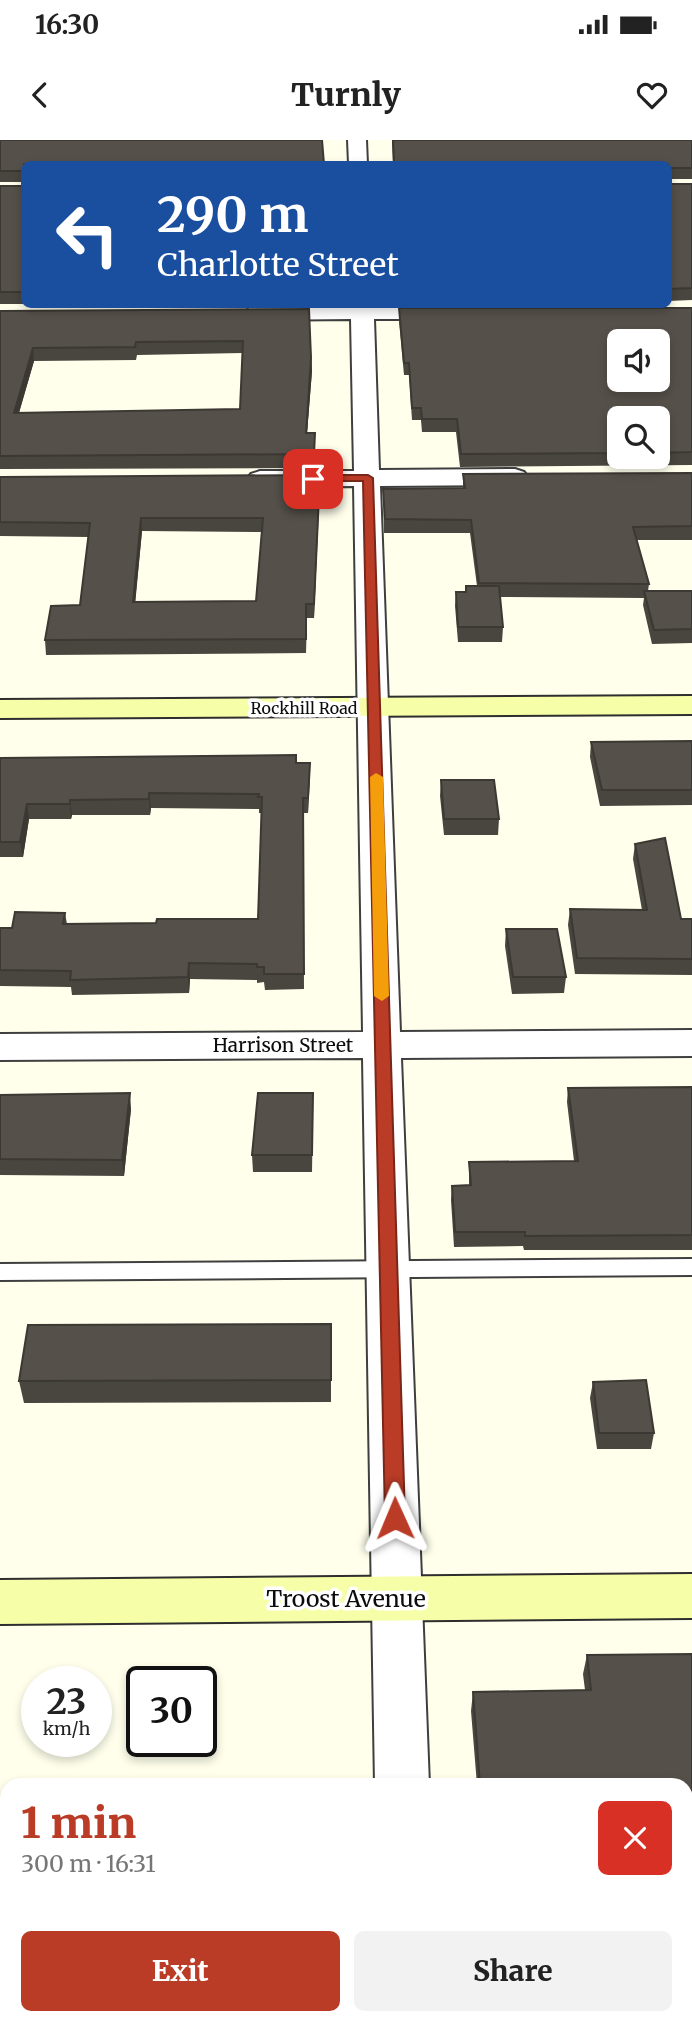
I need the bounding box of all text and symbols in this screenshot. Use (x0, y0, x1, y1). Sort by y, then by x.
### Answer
text: 16:30 (35, 8, 99, 41)
text: Turnly (291, 75, 401, 115)
icon: back (21, 76, 59, 114)
icon: heart (633, 76, 671, 114)
text: 290 m (157, 184, 309, 245)
icon: left (42, 189, 133, 280)
text: Charlotte Street (157, 245, 399, 285)
map controls (607, 329, 670, 469)
button: sound (607, 329, 670, 392)
button: search (607, 406, 670, 469)
pin (283, 449, 343, 509)
icon: arrive (294, 460, 332, 498)
street label: Rockhill Road (251, 698, 358, 718)
street label: Harrison Street (213, 1033, 354, 1057)
position arrow (358, 1481, 432, 1555)
street label: Troost Avenue (266, 1584, 426, 1613)
speed limit sign: 30 (126, 1666, 217, 1757)
text: 23 (47, 1680, 86, 1724)
text: km/h (43, 1717, 90, 1740)
text: 1 min (21, 1797, 136, 1849)
button: close (598, 1801, 672, 1875)
text: 300 m · 16:31 (21, 1849, 156, 1878)
button: Exit (21, 1931, 340, 2011)
button: Share (354, 1931, 672, 2011)

